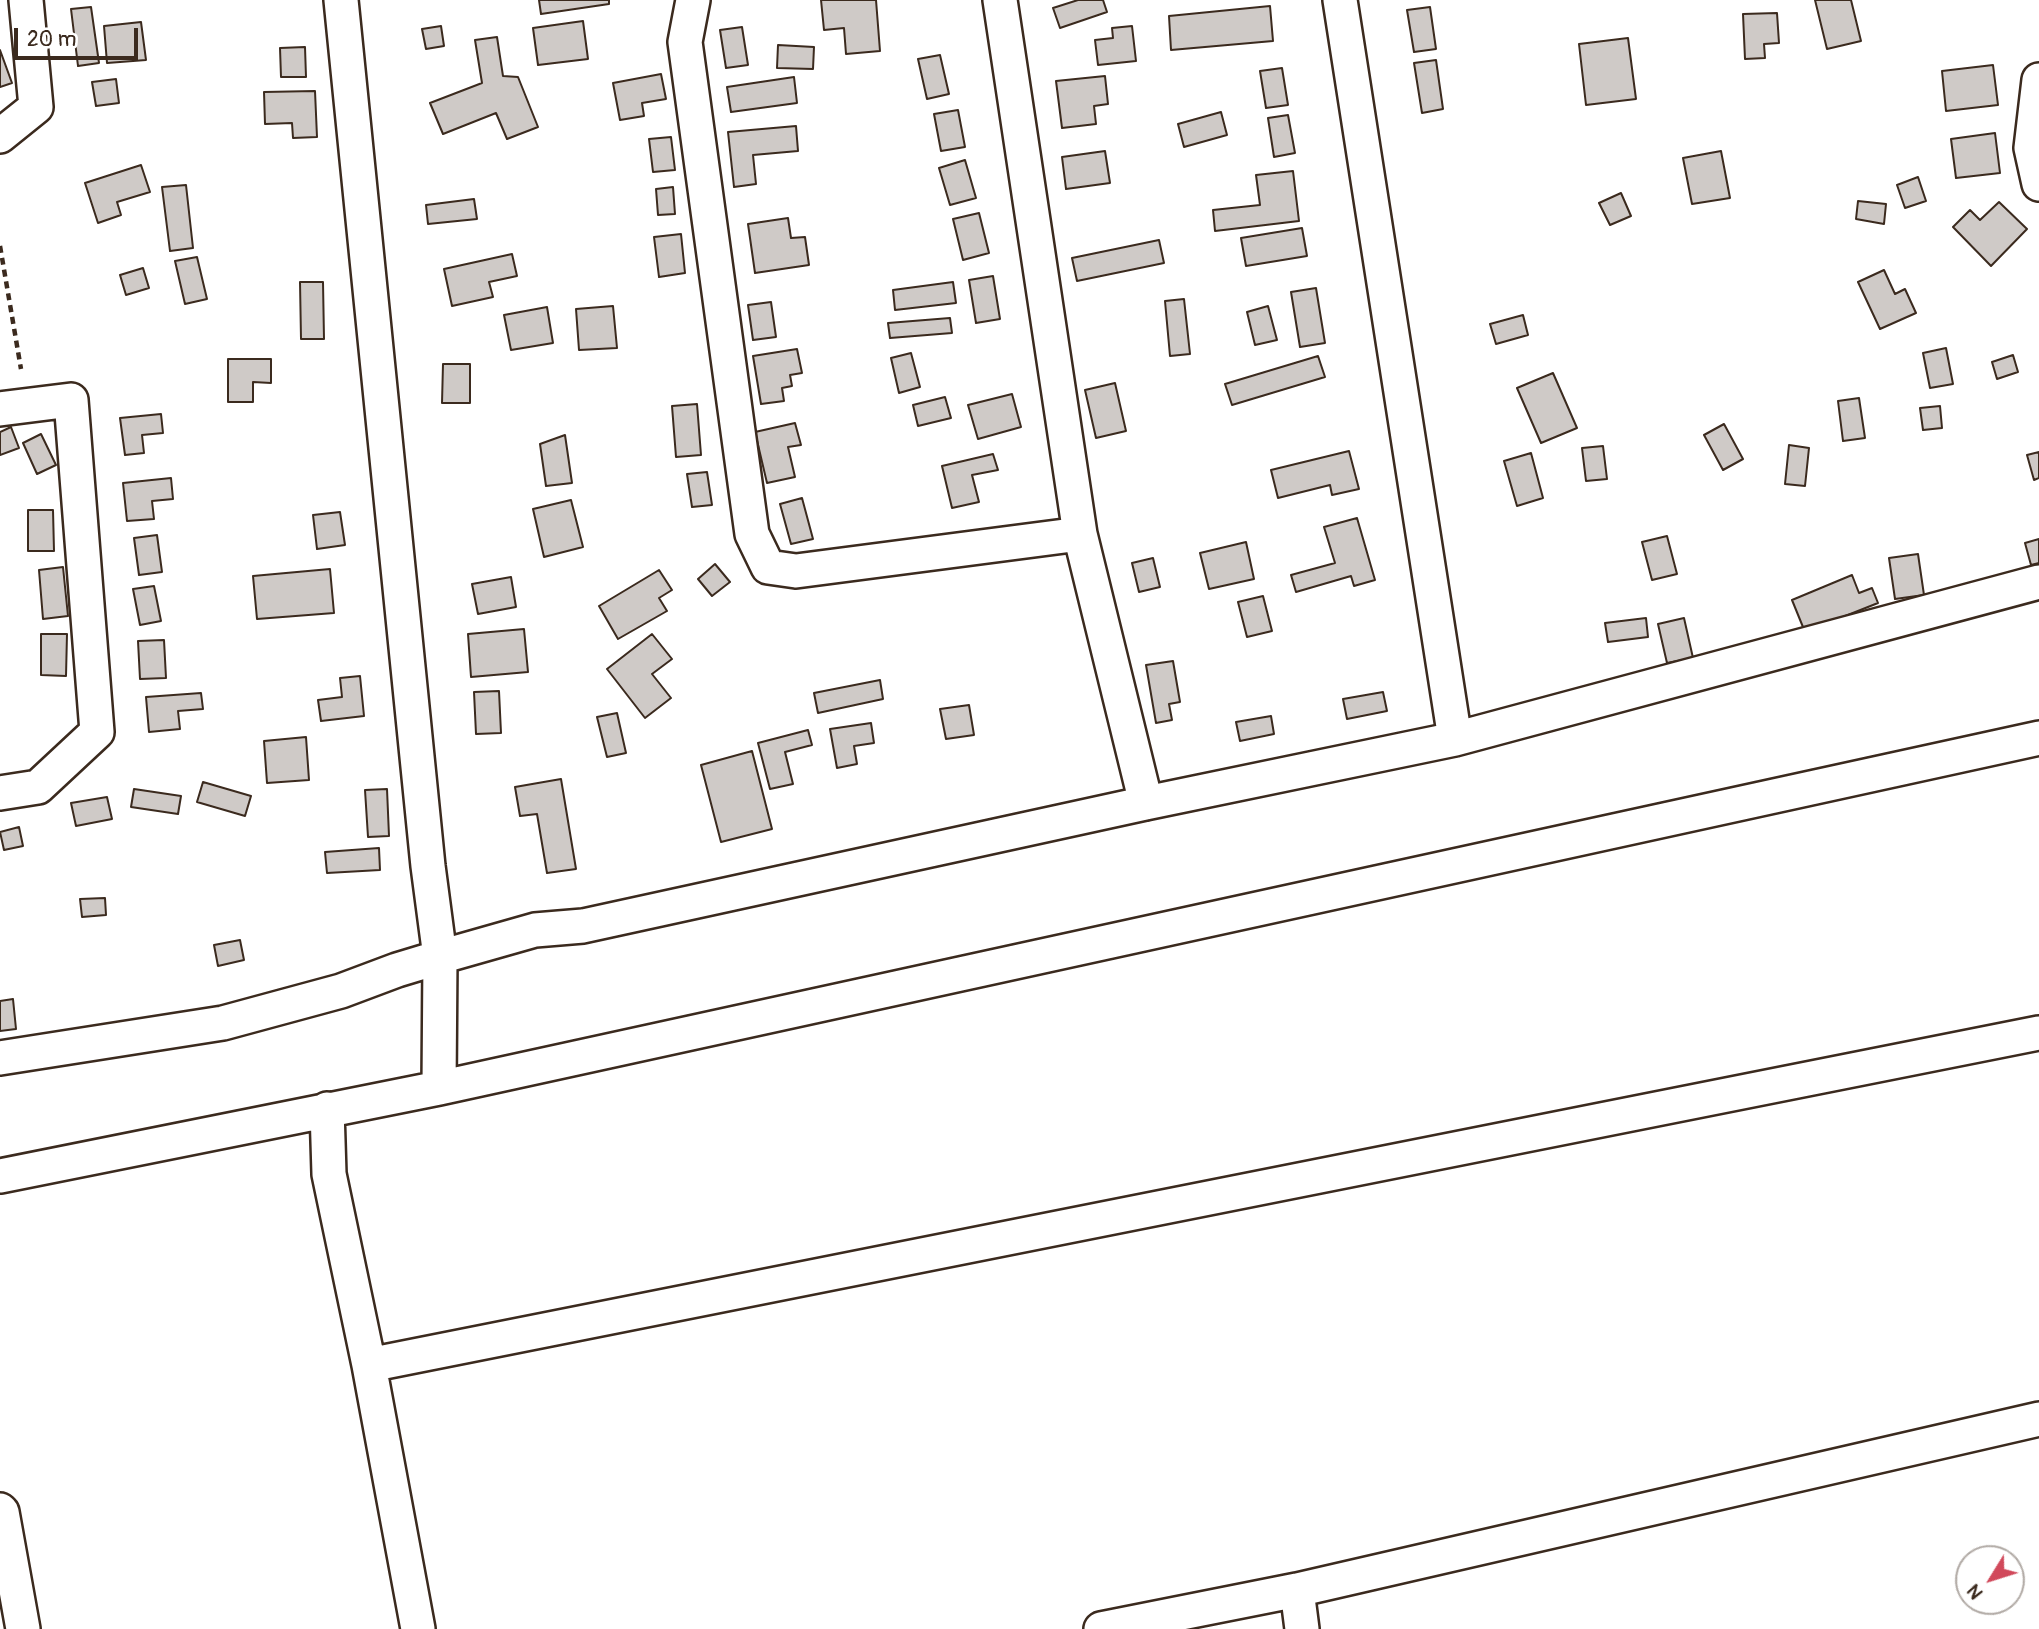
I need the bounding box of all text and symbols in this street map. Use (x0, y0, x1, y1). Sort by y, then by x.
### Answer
scale bar (18, 14, 142, 58)
text: 20 m (27, 26, 76, 53)
north arrow (1955, 1545, 2025, 1615)
text: N (1962, 1579, 1988, 1604)

